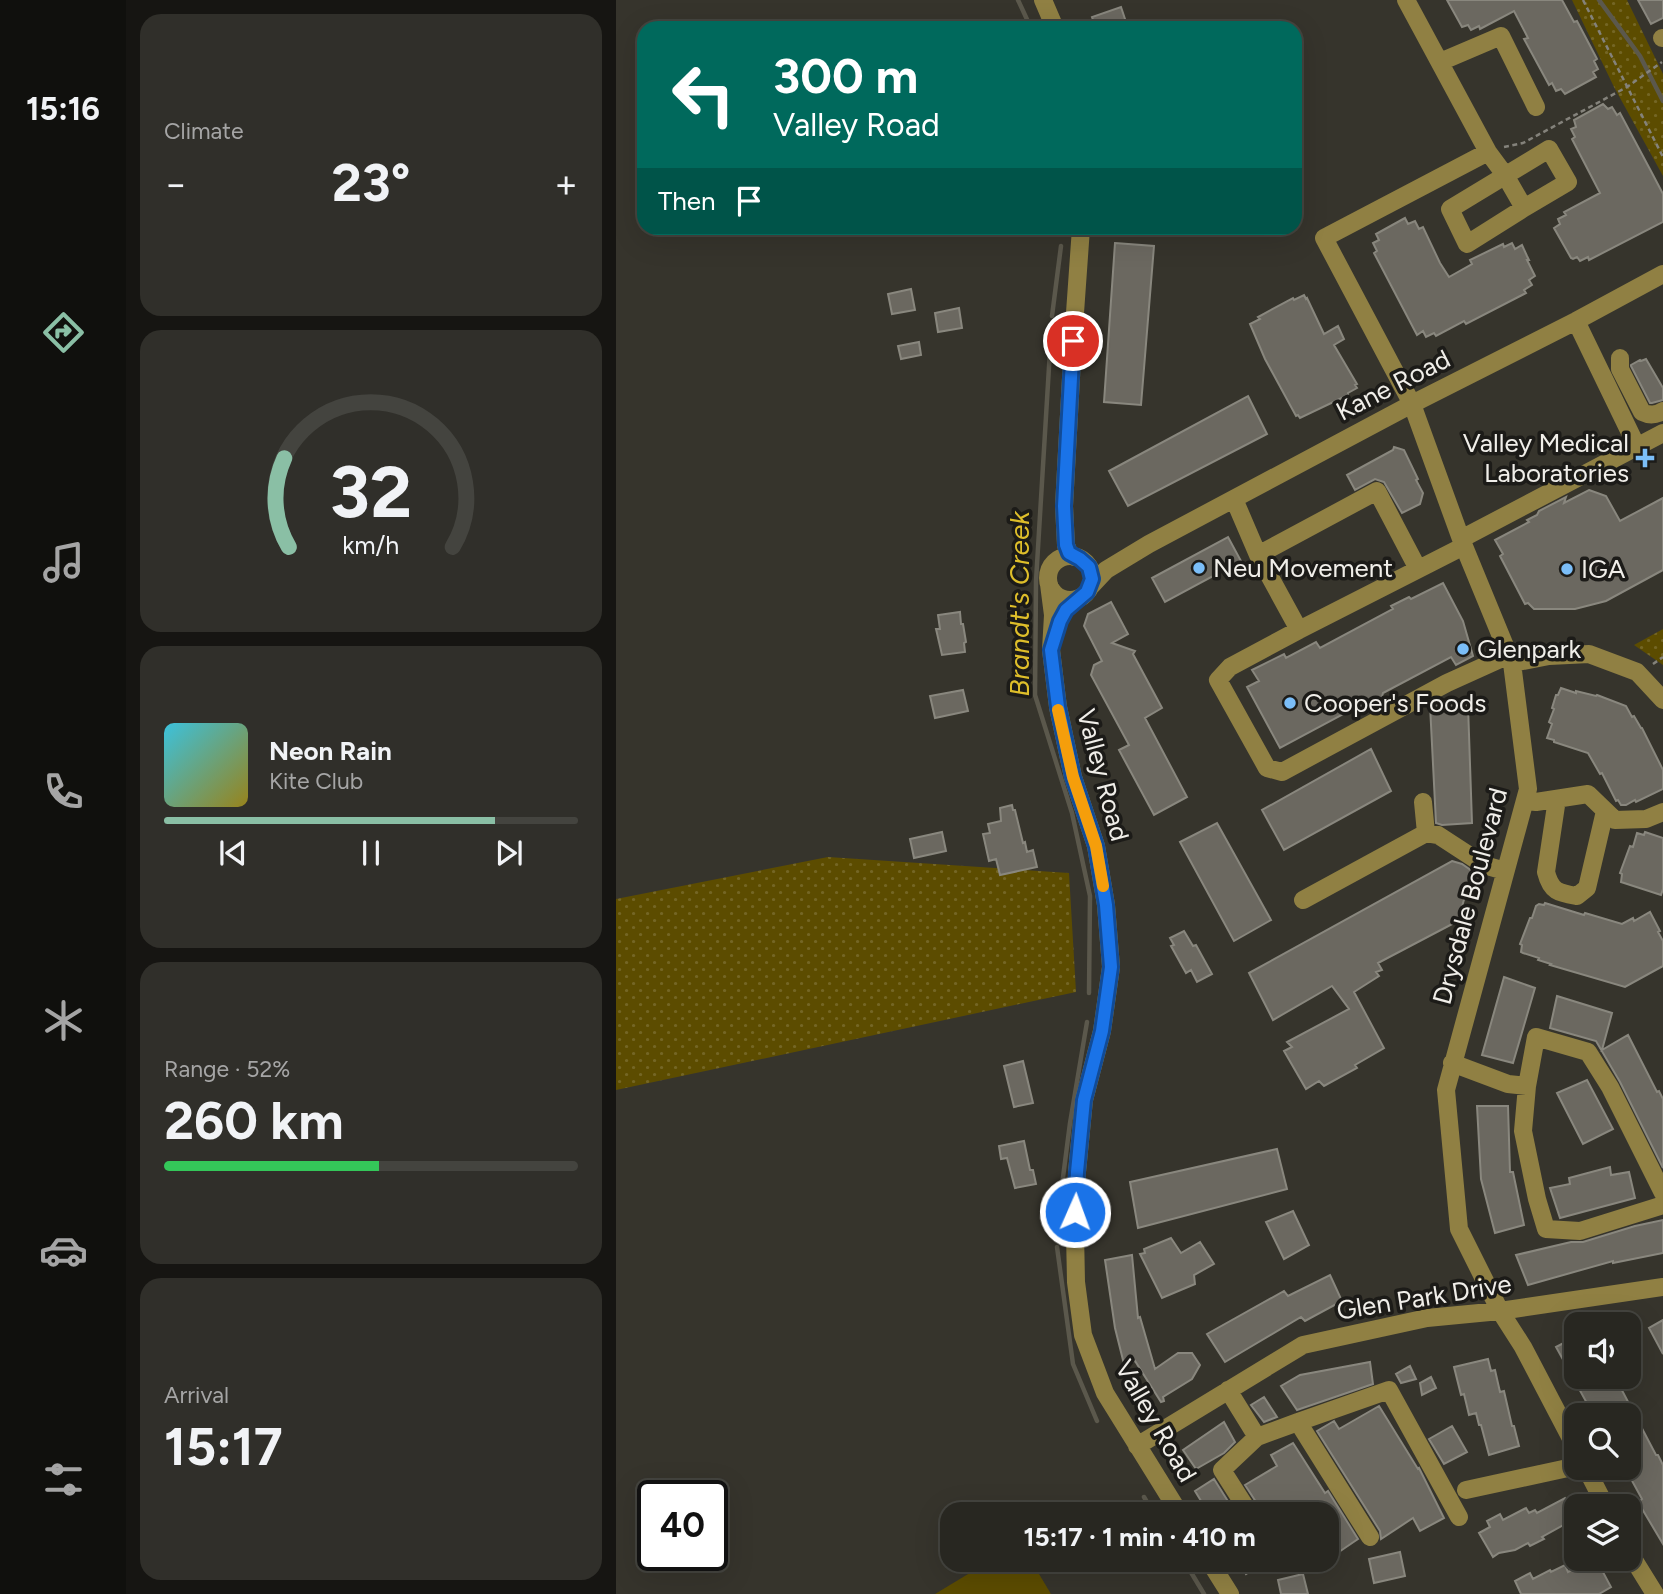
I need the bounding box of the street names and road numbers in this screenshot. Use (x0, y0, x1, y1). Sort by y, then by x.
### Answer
street label: Kane Road (1331, 343, 1455, 427)
street label: Valley Road (1070, 705, 1136, 845)
street label: Drysdale Boulevard (1426, 784, 1514, 1008)
street label: Glen Park Drive (1334, 1267, 1514, 1327)
street label: Valley Road (1108, 1354, 1204, 1488)

